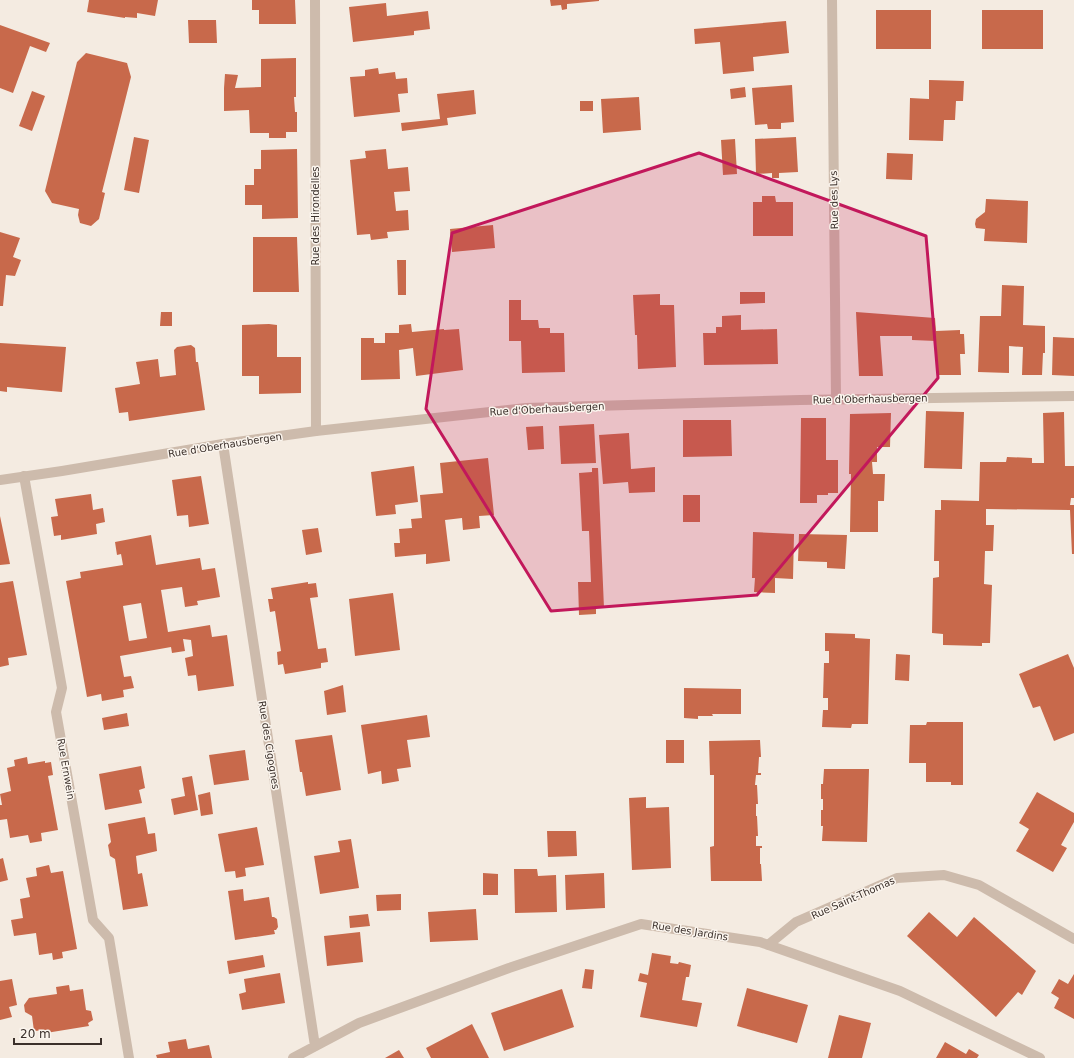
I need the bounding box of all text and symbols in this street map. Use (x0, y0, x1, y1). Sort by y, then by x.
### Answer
street label: Rue des Hirondelles (310, 166, 321, 266)
street label: Rue des Lys (828, 170, 840, 230)
street label: Rue d'Oberhausbergen (812, 392, 928, 406)
street label: Rue d'Oberhausbergen (489, 401, 605, 417)
street label: Rue d'Oberhausbergen (167, 431, 283, 459)
street label: Rue des Cigognes (257, 700, 281, 790)
street label: Rue Ernwein (55, 737, 77, 801)
street label: Rue Saint-Thomas (810, 875, 896, 921)
street label: Rue des Jardins (651, 920, 729, 942)
scale bar (14, 1020, 101, 1046)
text: 20 m (20, 1027, 51, 1041)

